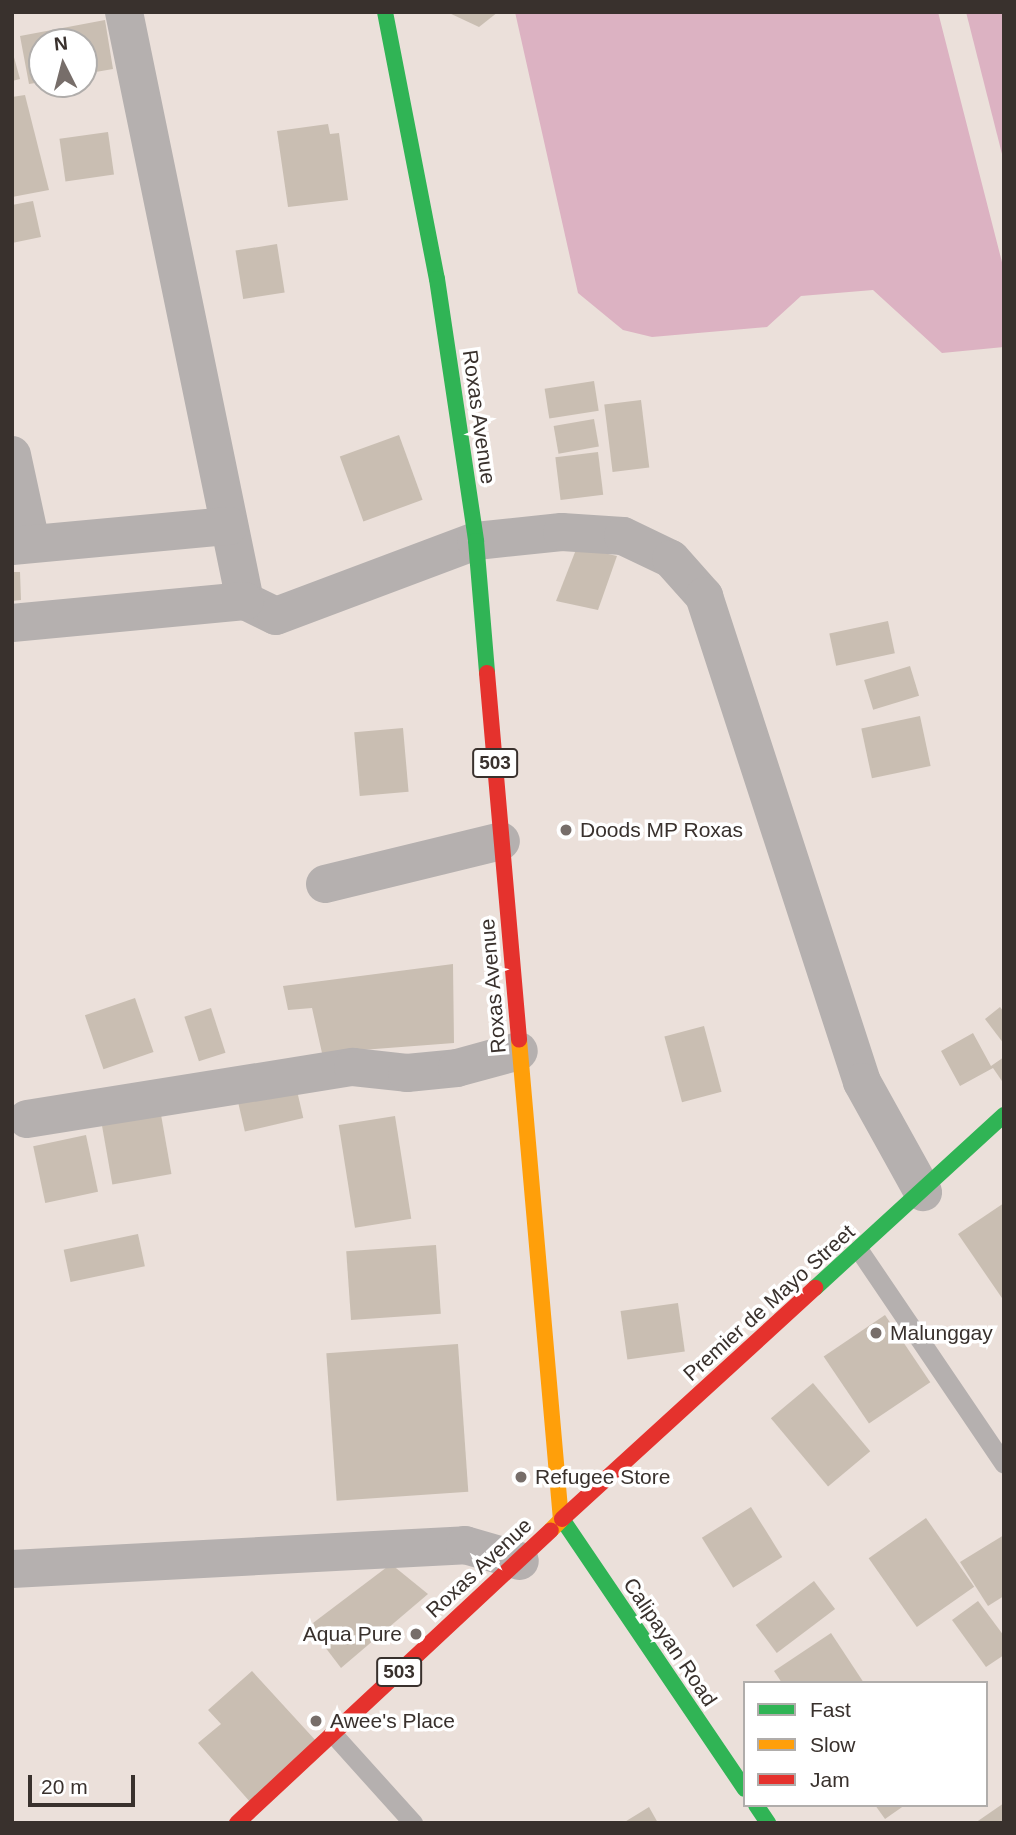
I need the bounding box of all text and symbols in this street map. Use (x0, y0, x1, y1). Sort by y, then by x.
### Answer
north arrow (28, 28, 98, 98)
text: N (53, 32, 69, 55)
street label: Roxas Avenue (457, 348, 501, 486)
road number: 503 (470, 748, 520, 778)
place label: Doods MP Roxas (580, 817, 743, 843)
marker: Doods MP Roxas (558, 822, 574, 838)
street label: Roxas Avenue (475, 917, 511, 1055)
street label: Premier de Mayo Street (678, 1219, 860, 1387)
place label: Malunggay (890, 1320, 993, 1346)
marker: Malunggay (868, 1325, 884, 1341)
place label: Refugee Store (535, 1464, 670, 1490)
marker: Refugee Store (513, 1469, 529, 1485)
street label: Roxas Avenue (421, 1512, 537, 1624)
street label: Calipayan Road (618, 1573, 722, 1711)
place label: Aqua Pure (303, 1621, 402, 1647)
marker: Aqua Pure (408, 1626, 424, 1642)
road number: 503 (374, 1656, 424, 1688)
legend (743, 1681, 988, 1807)
text: Fast (810, 1698, 851, 1721)
place label: Awee's Place (330, 1708, 455, 1734)
marker: Awee's Place (308, 1713, 324, 1729)
text: Slow (810, 1733, 856, 1756)
scale bar (32, 1762, 138, 1806)
text: Jam (810, 1768, 850, 1791)
text: 20 m (41, 1775, 88, 1798)

